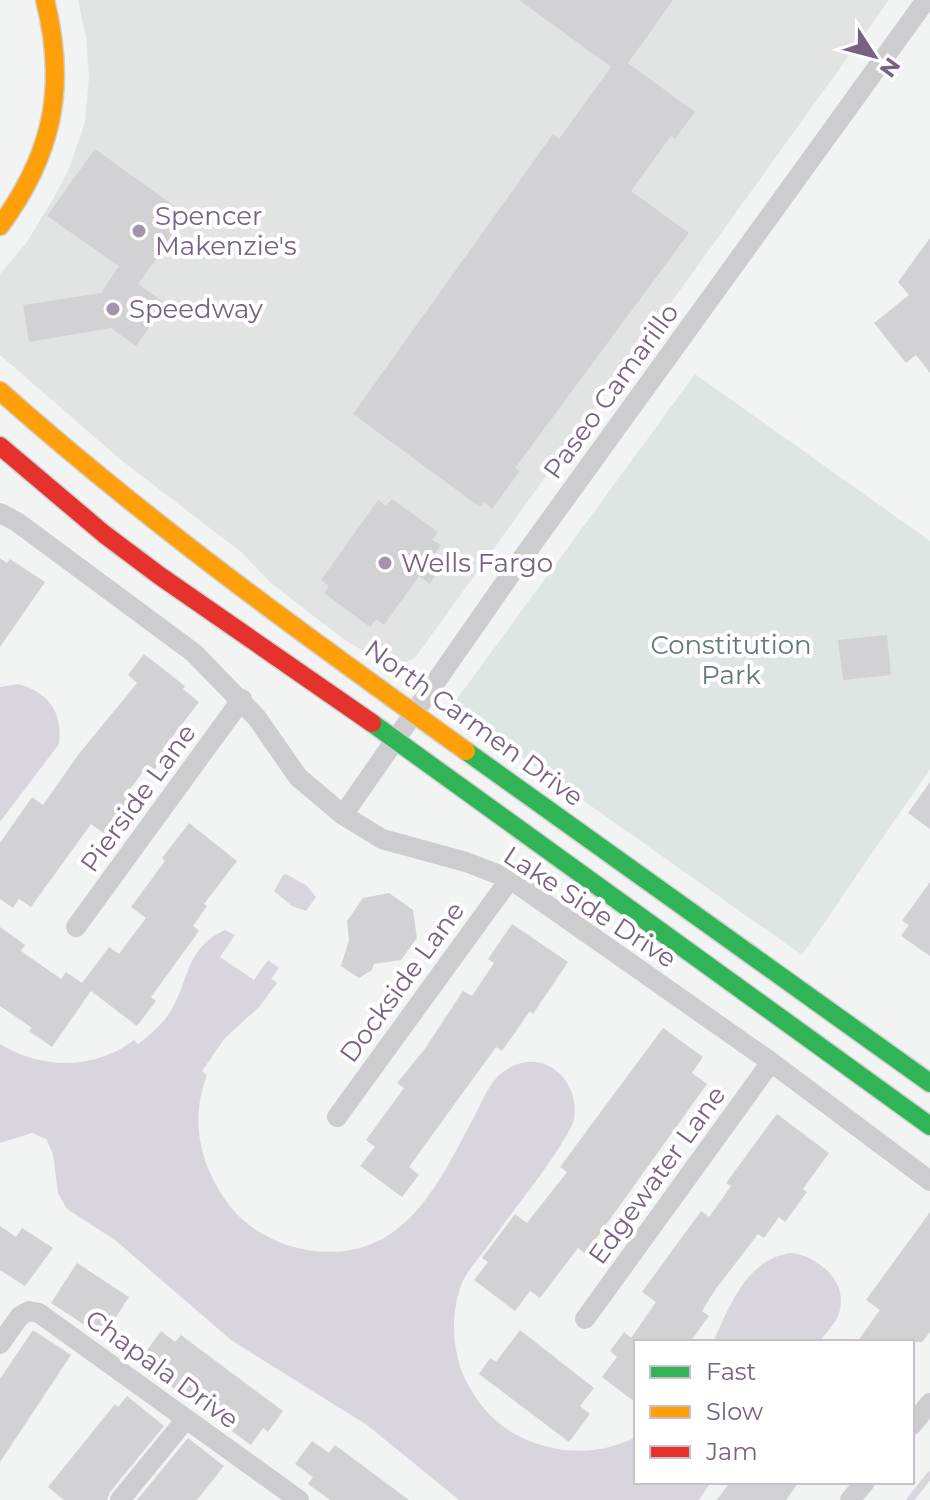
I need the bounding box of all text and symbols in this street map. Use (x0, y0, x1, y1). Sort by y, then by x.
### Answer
north arrow (834, 16, 914, 96)
text: N (874, 52, 906, 83)
place label: Spencer Makenzie's (155, 200, 297, 262)
marker: Spencer Makenzie's (130, 222, 148, 240)
place label: Speedway (129, 293, 264, 325)
street label: Paseo Camarillo (537, 297, 685, 485)
marker: Speedway (104, 300, 122, 318)
place label: Wells Fargo (401, 547, 553, 579)
marker: Wells Fargo (376, 554, 394, 572)
park label: Constitution Park (650, 629, 812, 691)
street label: North Carmen Drive (358, 633, 590, 813)
street label: Pierside Lane (73, 718, 203, 878)
street label: Lake Side Drive (498, 839, 682, 975)
street label: Dockside Lane (333, 895, 471, 1069)
street label: Edgewater Lane (582, 1080, 732, 1270)
street label: Chapala Drive (79, 1303, 245, 1435)
legend (634, 1340, 914, 1484)
text: Fast (706, 1357, 757, 1386)
text: Slow (706, 1397, 763, 1426)
text: Jam (705, 1437, 758, 1466)

